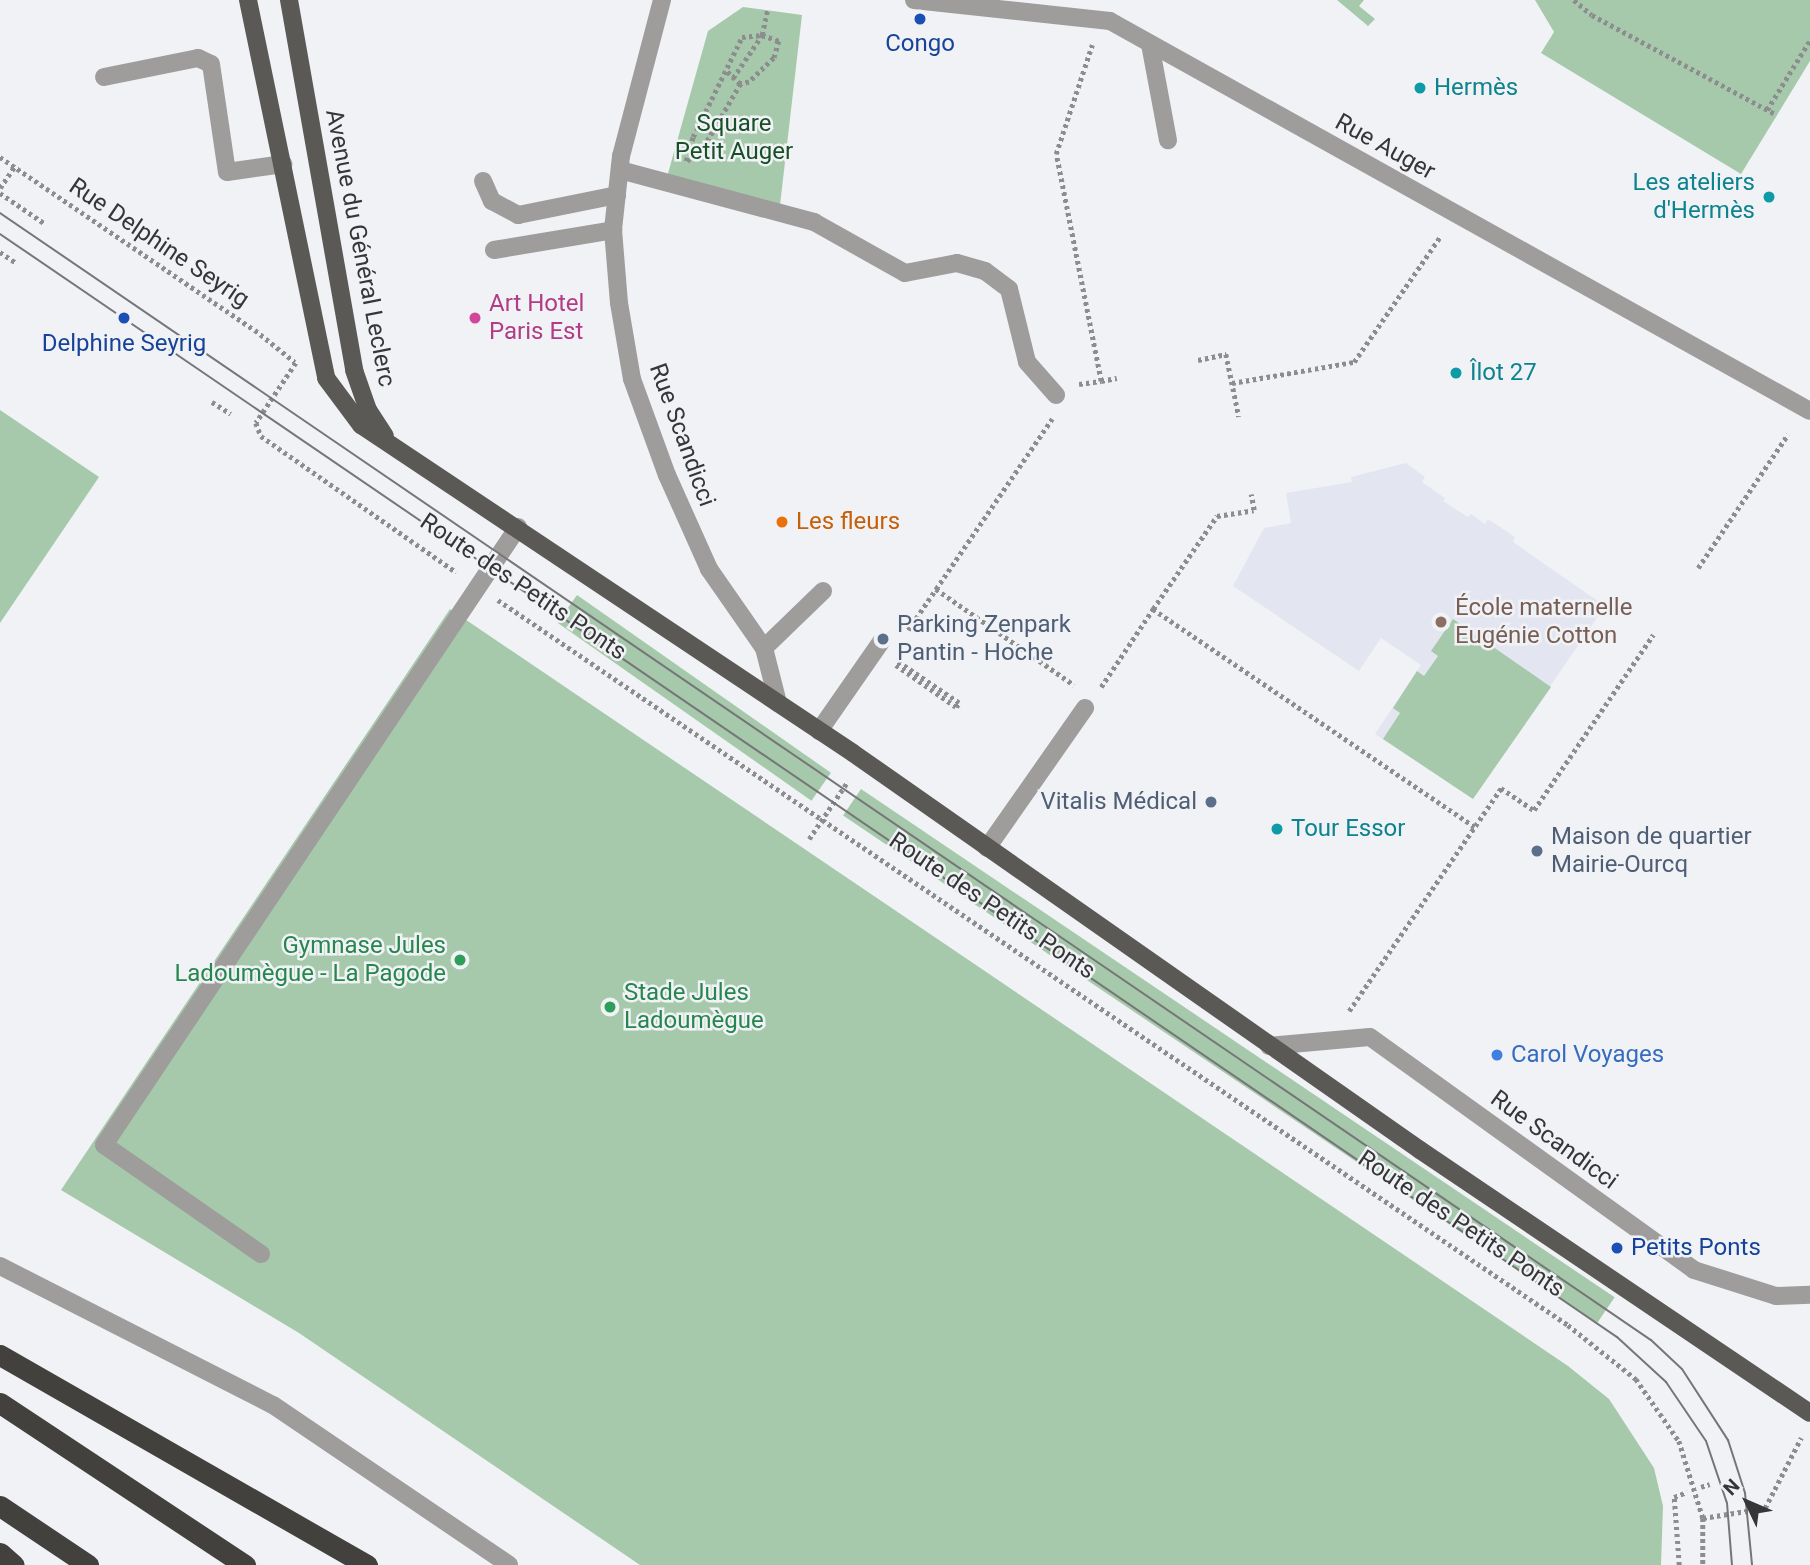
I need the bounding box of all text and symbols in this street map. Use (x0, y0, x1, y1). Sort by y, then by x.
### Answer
marker: Congo (912, 11, 928, 27)
place label: Congo (885, 30, 955, 58)
place label: Hermès (1434, 74, 1518, 102)
marker: Hermès (1412, 80, 1428, 96)
street label: Avenue du Général Leclerc (319, 107, 401, 389)
street label: Rue Auger (1330, 108, 1440, 186)
park label: Square Petit Auger (675, 110, 793, 166)
place label: Les ateliers d'Hermès (1632, 169, 1755, 225)
street label: Rue Delphine Seyrig (63, 172, 255, 314)
marker: Les ateliers d'Hermès (1761, 189, 1777, 205)
place label: Art Hotel Paris Est (489, 290, 584, 346)
marker: Delphine Seyrig (116, 310, 132, 326)
marker: Art Hotel Paris Est (467, 310, 483, 326)
place label: Delphine Seyrig (42, 330, 206, 358)
place label: Îlot 27 (1470, 359, 1537, 387)
street label: Rue Scandicci (643, 360, 721, 510)
marker: Îlot 27 (1448, 365, 1464, 381)
street label: Route des Petits Ponts (414, 507, 632, 667)
place label: Les fleurs (796, 508, 900, 536)
marker: Les fleurs (774, 514, 790, 530)
place label: École maternelle Eugénie Cotton (1455, 594, 1632, 650)
place label: Parking Zenpark Pantin - Hoche (897, 611, 1071, 667)
marker: École maternelle Eugénie Cotton (1433, 614, 1449, 630)
marker: Parking Zenpark Pantin - Hoche (875, 631, 891, 647)
place label: Vitalis Médical (1040, 788, 1197, 816)
marker: Vitalis Médical (1203, 794, 1219, 810)
place label: Tour Essor (1291, 815, 1405, 843)
marker: Tour Essor (1269, 821, 1285, 837)
place label: Maison de quartier Mairie-Ourcq (1551, 823, 1752, 879)
street label: Route des Petits Ponts (883, 826, 1101, 986)
marker: Maison de quartier Mairie-Ourcq (1529, 843, 1545, 859)
place label: Gymnase Jules Ladoumègue - La Pagode (174, 932, 446, 988)
marker: Gymnase Jules Ladoumègue - La Pagode (452, 952, 468, 968)
place label: Stade Jules Ladoumègue (624, 979, 764, 1035)
marker: Stade Jules Ladoumègue (602, 999, 618, 1015)
place label: Carol Voyages (1511, 1041, 1664, 1069)
marker: Carol Voyages (1489, 1047, 1505, 1063)
street label: Rue Scandicci (1485, 1084, 1623, 1196)
street label: Route des Petits Ponts (1352, 1144, 1570, 1304)
place label: Petits Ponts (1631, 1234, 1761, 1262)
marker: Petits Ponts (1609, 1240, 1625, 1256)
north arrow (1712, 1467, 1782, 1537)
text: N (1719, 1474, 1744, 1500)

